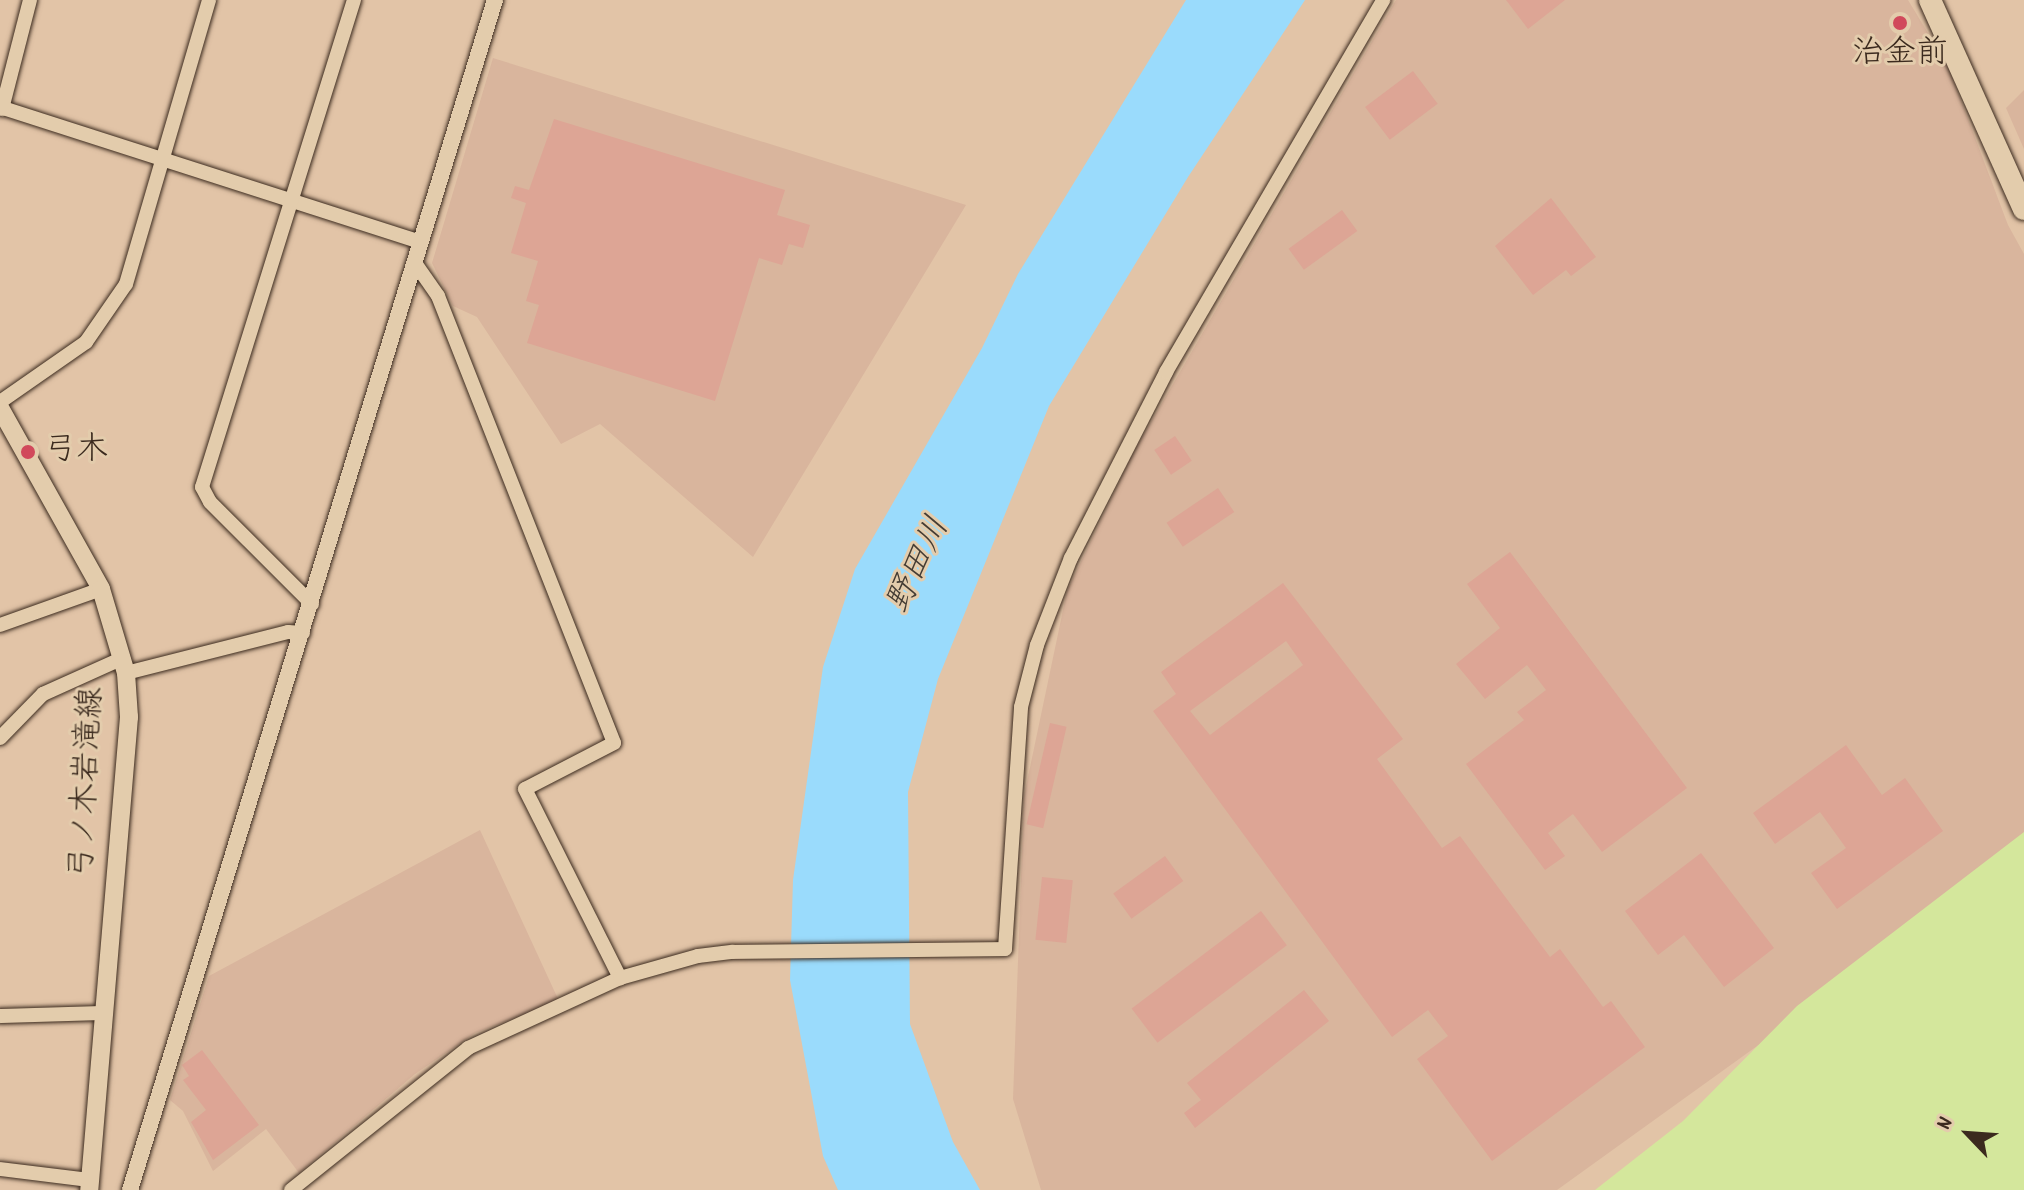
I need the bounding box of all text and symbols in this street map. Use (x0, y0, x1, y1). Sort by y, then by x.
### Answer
marker: 治金前 (1891, 14, 1909, 32)
place label: 治金前 (1852, 36, 1948, 74)
place label: 弓木 (44, 433, 108, 471)
marker: 弓木 (19, 443, 37, 461)
water label: 野田川 (879, 511, 961, 621)
street label: 弓ノ木岩滝線 (65, 686, 113, 880)
north arrow (1928, 1094, 2008, 1174)
text: N (1929, 1112, 1962, 1135)

